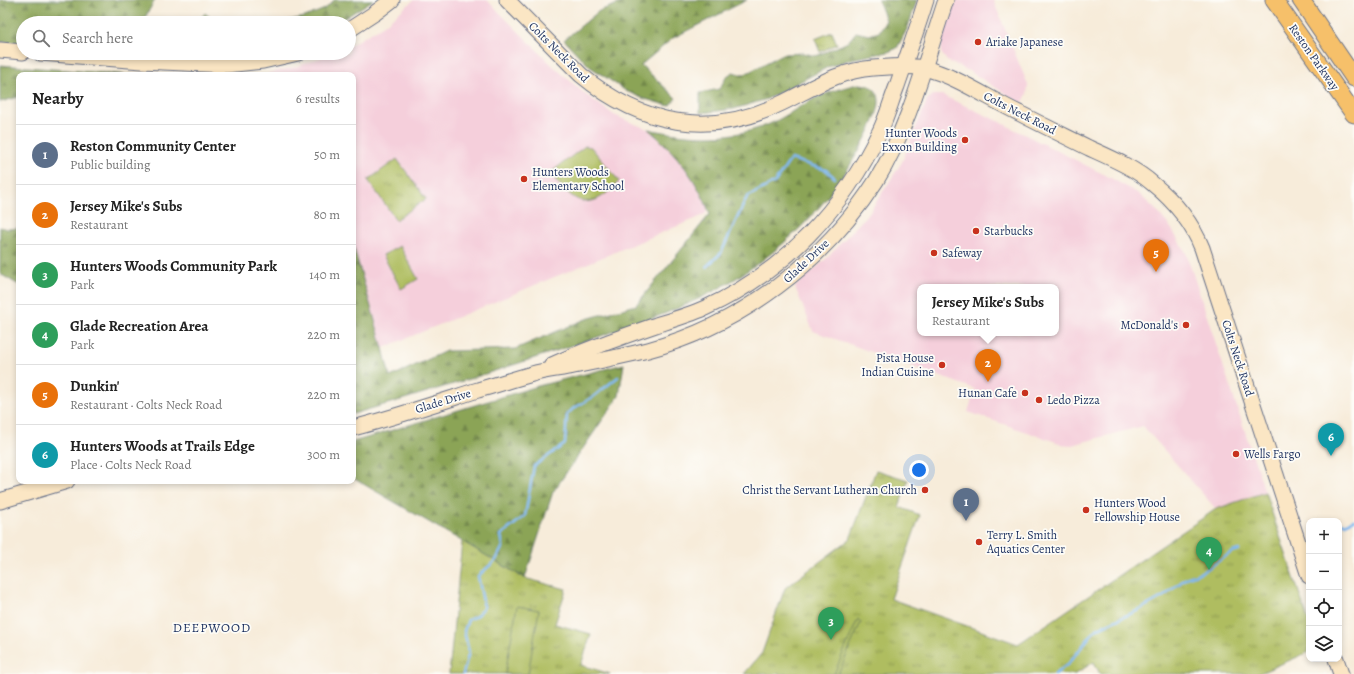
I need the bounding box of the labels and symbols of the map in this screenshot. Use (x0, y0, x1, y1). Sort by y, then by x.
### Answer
street label: Colts Neck Road (525, 18, 593, 86)
street label: Reston Parkway (1285, 21, 1343, 94)
place label: Ariake Japanese (985, 34, 1063, 50)
marker: Ariake Japanese (973, 37, 983, 47)
street label: Colts Neck Road (981, 88, 1060, 138)
place label: Hunter Woods Exxon Building (881, 125, 957, 155)
marker: Hunter Woods Exxon Building (960, 135, 970, 145)
place label: Hunters Woods Elementary School (532, 164, 624, 194)
marker: Hunters Woods Elementary School (519, 174, 529, 184)
place label: Starbucks (984, 223, 1033, 239)
marker: Starbucks (971, 226, 981, 236)
street label: Glade Drive (780, 236, 832, 286)
pin: 5 (1143, 239, 1169, 272)
place label: Safeway (942, 245, 982, 261)
marker: Safeway (929, 248, 939, 258)
place label: McDonald's (1120, 317, 1178, 333)
street label: Colts Neck Road (1218, 318, 1258, 399)
marker: McDonald's (1181, 320, 1191, 330)
pin: 2 (975, 349, 1001, 382)
place label: Pista House Indian Cuisine (861, 350, 934, 380)
marker: Pista House Indian Cuisine (937, 360, 947, 370)
street label: Glade Drive (413, 385, 473, 417)
place label: Hunan Cafe (958, 385, 1017, 401)
marker: Hunan Cafe (1020, 388, 1030, 398)
place label: Ledo Pizza (1047, 392, 1100, 408)
marker: Ledo Pizza (1034, 395, 1044, 405)
pin: 6 (1318, 423, 1344, 456)
place label: Wells Fargo (1243, 446, 1301, 462)
marker: Wells Fargo (1231, 449, 1241, 459)
your location (909, 460, 929, 480)
place label: Christ the Servant Lutheran Church (742, 482, 918, 498)
marker: Christ the Servant Lutheran Church (920, 485, 930, 495)
pin: 1 (953, 488, 979, 521)
place label: Hunters Wood Fellowship House (1094, 495, 1180, 525)
marker: Hunters Wood Fellowship House (1081, 505, 1091, 515)
place label: Terry L. Smith Aquatics Center (986, 527, 1065, 557)
marker: Terry L. Smith Aquatics Center (974, 537, 984, 547)
pin: 4 (1196, 537, 1222, 570)
pin: 3 (818, 607, 844, 640)
district label: DEEPWOOD (173, 619, 251, 636)

